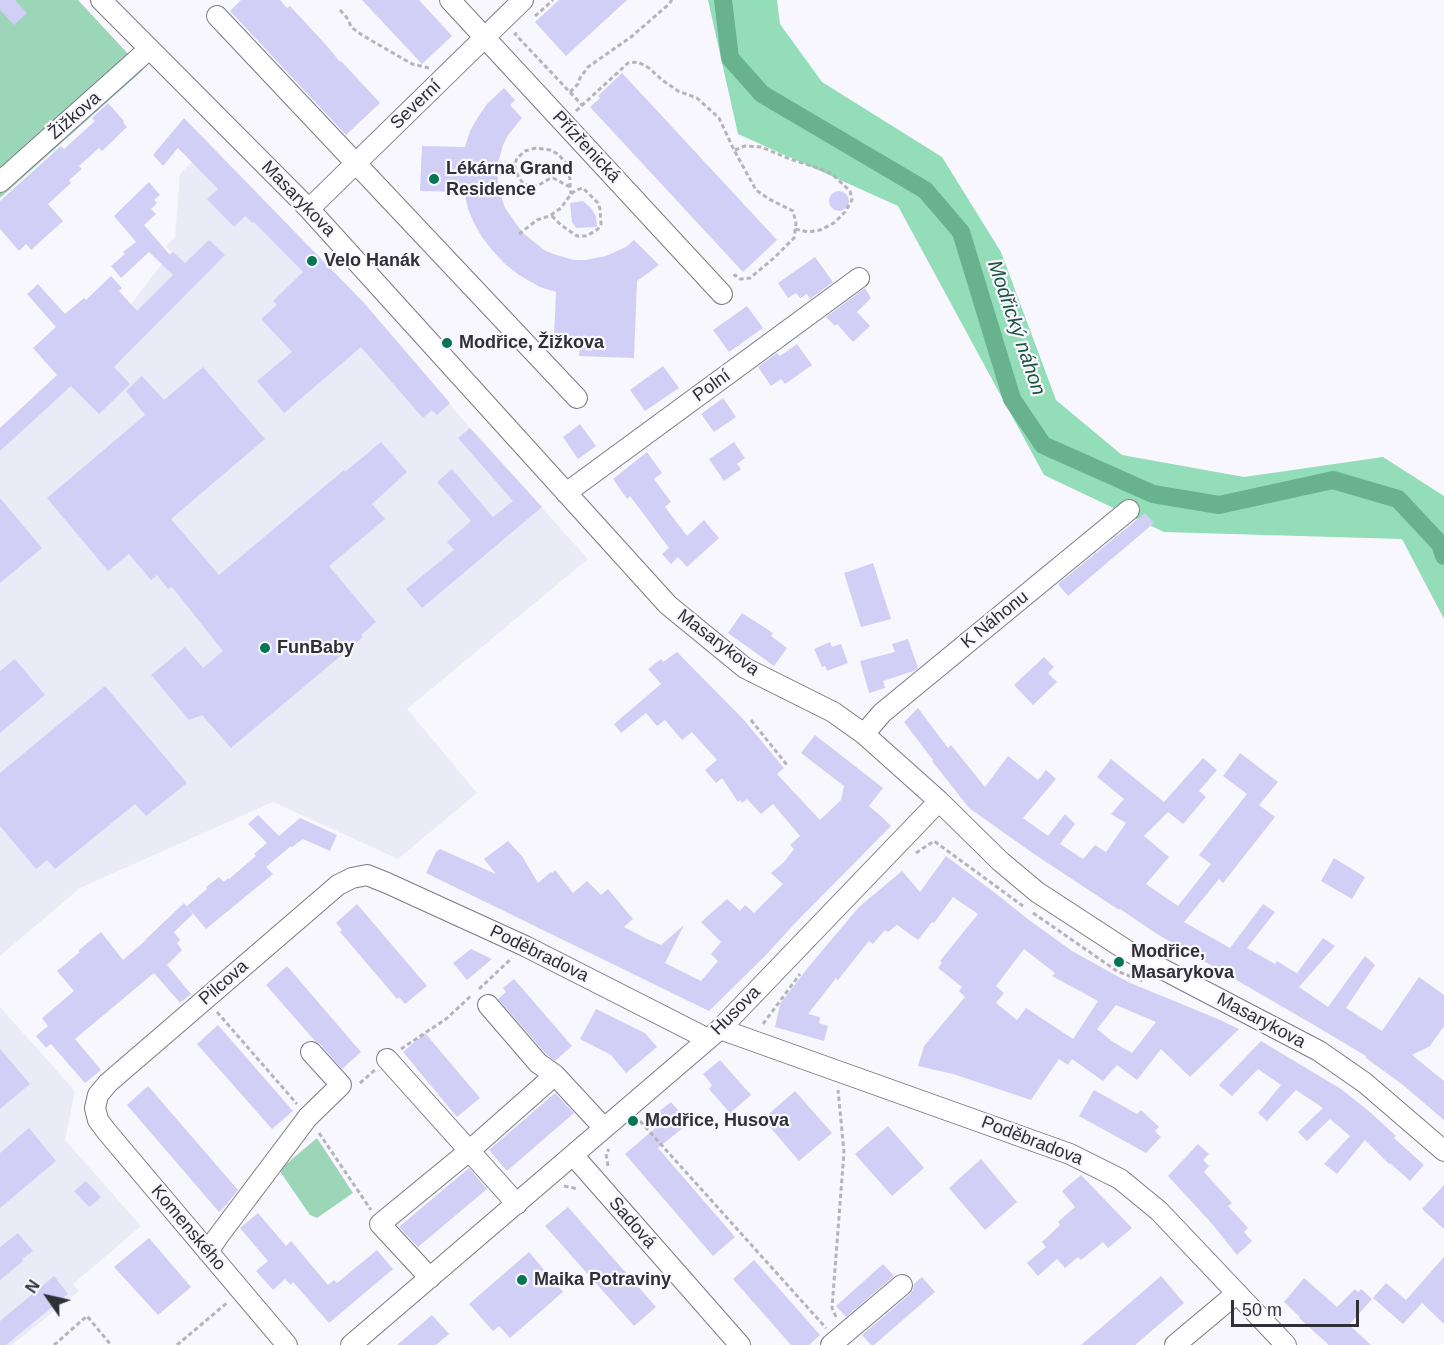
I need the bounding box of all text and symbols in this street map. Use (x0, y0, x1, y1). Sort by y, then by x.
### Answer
street label: Severní (386, 76, 446, 134)
street label: Žižkova (45, 88, 105, 144)
street label: Přízřenická (547, 107, 625, 187)
street label: Masarykova (257, 157, 339, 241)
place label: Lékárna Grand Residence (446, 158, 573, 201)
marker: Lékárna Grand Residence (427, 172, 441, 186)
place label: Velo Hanák (324, 250, 420, 272)
marker: Velo Hanák (305, 254, 319, 268)
water label: Modřický náhon (982, 257, 1050, 399)
place label: Modřice, Žižkova (459, 332, 604, 354)
marker: Modřice, Žižkova (440, 336, 454, 350)
street label: Polní (689, 365, 735, 407)
street label: K Náhonu (957, 586, 1033, 654)
street label: Masarykova (673, 605, 763, 681)
place label: FunBaby (277, 637, 354, 659)
marker: FunBaby (258, 641, 272, 655)
street label: Poděbradova (486, 921, 592, 987)
place label: Modřice, Masarykova (1131, 941, 1234, 984)
marker: Modřice, Masarykova (1112, 955, 1126, 969)
street label: Pilcova (195, 956, 253, 1010)
street label: Husova (707, 982, 765, 1040)
street label: Masarykova (1213, 989, 1309, 1053)
place label: Modřice, Husova (645, 1110, 789, 1132)
street label: Poděbradova (978, 1112, 1086, 1170)
marker: Modřice, Husova (626, 1114, 640, 1128)
street label: Komenského (146, 1181, 230, 1275)
street label: Sadová (604, 1193, 660, 1253)
north arrow (18, 1267, 78, 1327)
place label: Maika Potraviny (534, 1269, 671, 1291)
marker: Maika Potraviny (515, 1273, 529, 1287)
text: N (22, 1277, 43, 1296)
scale bar (1234, 1288, 1362, 1326)
text: 50 m (1242, 1300, 1282, 1320)

